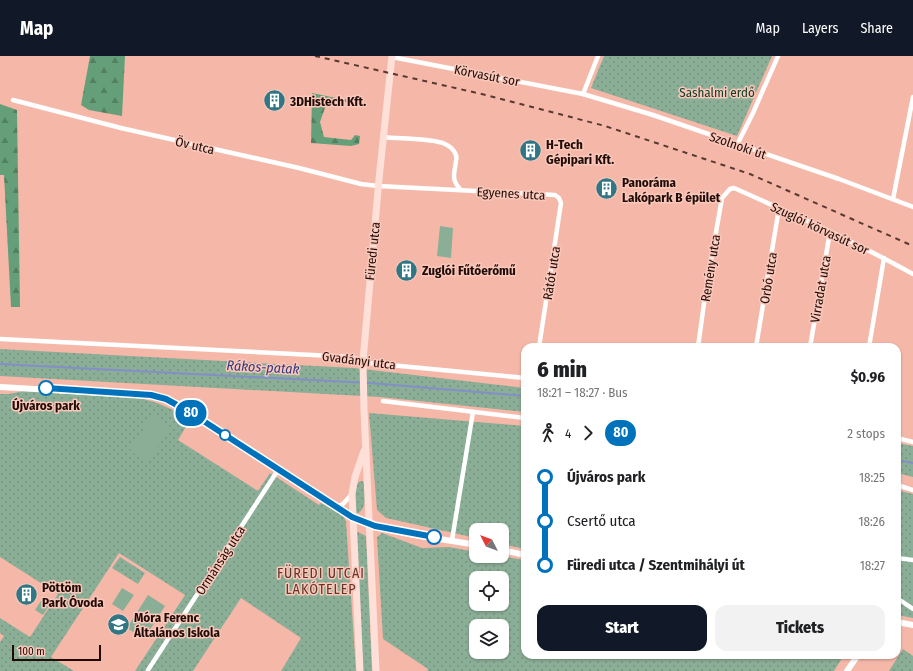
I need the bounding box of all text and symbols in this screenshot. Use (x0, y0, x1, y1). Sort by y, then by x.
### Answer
text: Map (20, 17, 53, 40)
text: Map (756, 20, 780, 37)
text: Layers (802, 20, 838, 37)
text: Share (860, 20, 893, 37)
street label: Körvasút sor (453, 62, 521, 89)
park label: Sashalmi erdő (679, 85, 755, 100)
building icon: 3DHistech Kft. (261, 88, 287, 114)
place label: 3DHistech Kft. (289, 94, 366, 109)
street label: Szolnoki út (708, 129, 769, 162)
street label: Öv utca (174, 133, 216, 157)
place label: H-Tech Gépipari Kft. (546, 137, 614, 167)
building icon: H-Tech Gépipari Kft. (517, 138, 543, 164)
place label: Panoráma Lakópark B épület (622, 175, 721, 205)
building icon: Panoráma Lakópark B épület (593, 176, 619, 202)
street label: Egyenes utca (476, 184, 546, 203)
street label: Szuglói körvasút sor (768, 199, 872, 258)
street label: Füredi utca (362, 221, 383, 281)
street label: Remény utca (698, 233, 723, 303)
street label: Rátót utca (540, 245, 563, 301)
street label: Orbó utca (757, 251, 780, 305)
street label: Virradat utca (807, 254, 834, 324)
building icon: Zuglói Fűtőerőmű (393, 257, 419, 283)
place label: Zuglói Fűtőerőmű (422, 263, 516, 278)
street label: Gvadányi utca (321, 349, 397, 372)
text: 6 min (537, 356, 587, 383)
water label: Rákos-patak (226, 357, 300, 378)
text: $0.96 (851, 368, 885, 386)
marker: Újváros park (38, 380, 54, 396)
text: 18:21 – 18:27 · Bus (537, 385, 628, 400)
place label: Újváros park (12, 397, 80, 413)
line badge: 80 (173, 400, 209, 426)
text: 80 (183, 404, 199, 421)
icon: walk (537, 422, 559, 444)
icon: forward (577, 422, 599, 444)
text: 80 (613, 424, 628, 441)
text: 4 (565, 426, 571, 441)
text: 2 stops (847, 426, 885, 441)
unlabelled marker (219, 429, 231, 441)
text: Újváros park (567, 468, 645, 486)
text: 18:25 (859, 470, 885, 485)
text: Csertő utca (567, 512, 636, 530)
text: 18:26 (858, 514, 885, 529)
street label: Ormánság utca (192, 523, 248, 598)
north arrow (469, 523, 509, 563)
map controls (469, 523, 509, 659)
unlabelled marker (426, 529, 442, 545)
text: Füredi utca / Szentmihályi út (567, 556, 745, 574)
text: 18:27 (860, 558, 885, 573)
district label: FÜREDI UTCAI LAKÓTELEP (277, 564, 365, 598)
button: locate (469, 571, 509, 611)
place label: Pöttöm Park Óvoda (42, 580, 104, 610)
building icon: Pöttöm Park Óvoda (14, 581, 40, 607)
button: Start (537, 605, 707, 651)
button: Tickets (715, 605, 885, 651)
place label: Móra Ferenc Általános Iskola (133, 610, 221, 640)
school or university icon: Móra Ferenc Általános Iskola (106, 611, 132, 637)
button: layers (469, 619, 509, 659)
scale bar (12, 643, 101, 662)
text: 100 m (18, 645, 45, 658)

